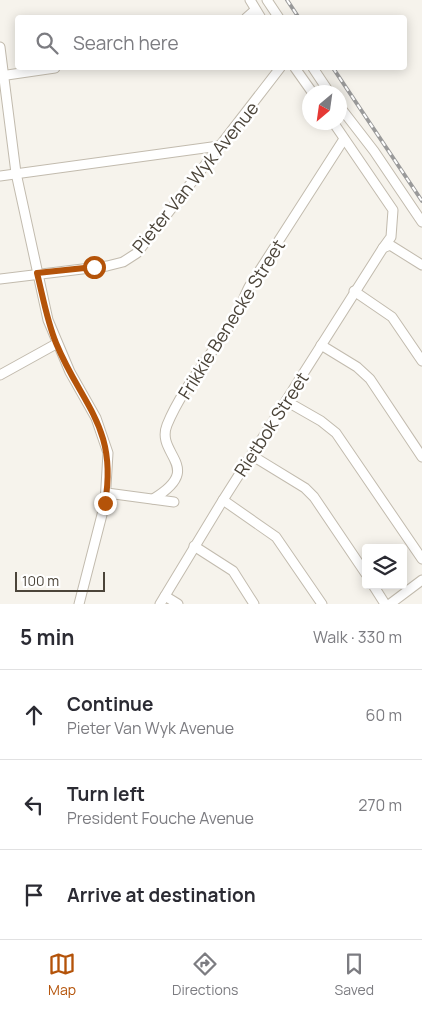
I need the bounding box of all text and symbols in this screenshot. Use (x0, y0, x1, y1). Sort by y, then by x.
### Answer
search box (15, 15, 407, 70)
icon: search (33, 29, 61, 57)
text: Search here (73, 30, 179, 56)
north arrow (302, 85, 347, 130)
street label: Pieter Van Wyk Avenue (127, 96, 263, 258)
street label: Frikkie Benecke Street (172, 235, 290, 403)
route start (83, 256, 106, 279)
street label: Rietbok Street (228, 367, 314, 481)
route end (94, 492, 117, 515)
map controls (362, 544, 407, 589)
button: layers (362, 544, 407, 589)
scale bar (15, 569, 105, 592)
text: 100 m (22, 571, 59, 590)
text: 5 min (20, 623, 74, 651)
text: Walk · 330 m (313, 626, 402, 648)
text: Continue (67, 691, 153, 717)
icon: ahead (20, 701, 48, 729)
text: 60 m (366, 704, 402, 726)
text: Pieter Van Wyk Avenue (67, 717, 234, 739)
text: Turn left (67, 781, 145, 807)
icon: left (20, 791, 48, 819)
text: 270 m (358, 794, 402, 816)
text: President Fouche Avenue (67, 807, 254, 829)
icon: arrive (20, 881, 48, 909)
text: Arrive at destination (67, 882, 256, 908)
tab: Map (48, 950, 76, 999)
tab: Directions (172, 950, 238, 999)
tab: Saved (335, 950, 374, 999)

